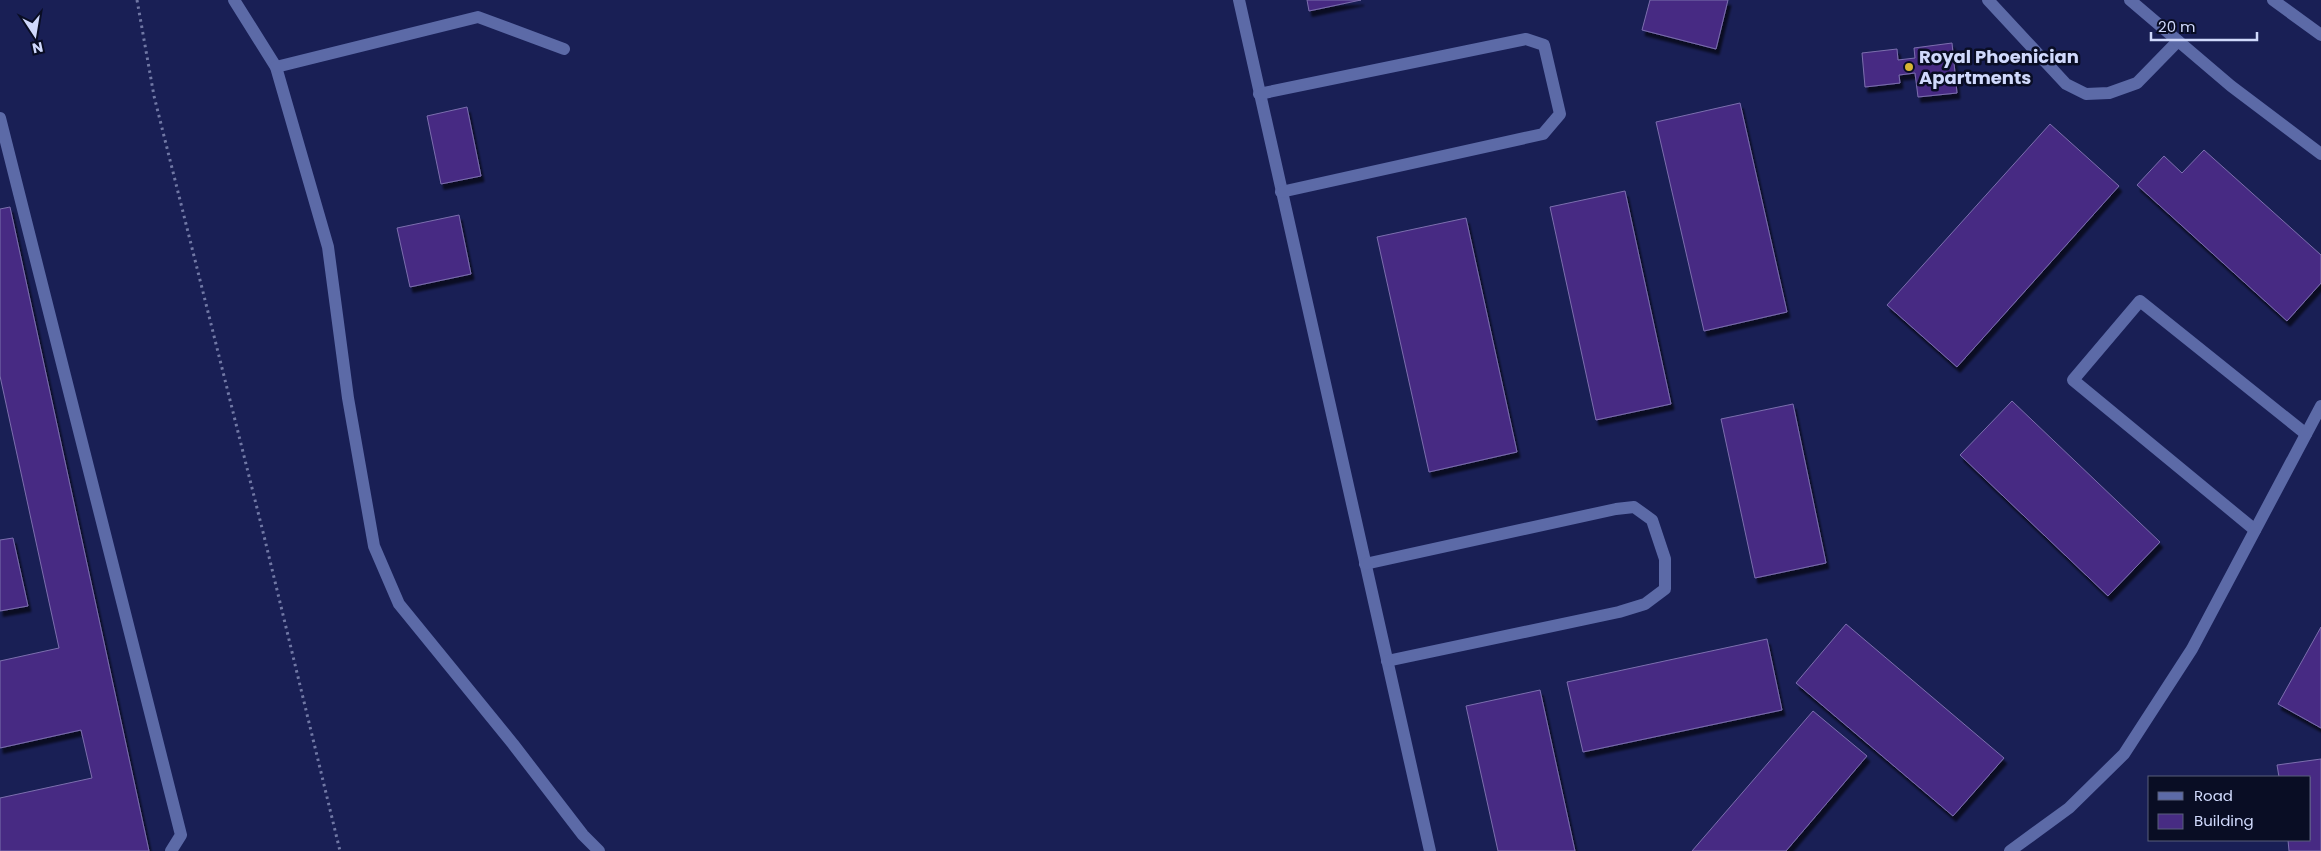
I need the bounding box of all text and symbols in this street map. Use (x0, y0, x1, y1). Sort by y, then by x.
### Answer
north arrow (10, 10, 60, 60)
scale bar (2151, 10, 2257, 42)
text: 20 m (2158, 16, 2196, 37)
text: N (30, 37, 45, 59)
place label: Royal Phoenician Apartments (1919, 44, 2079, 90)
marker: Royal Phoenician Apartments (1903, 61, 1915, 73)
legend (2148, 776, 2311, 841)
text: Road (2194, 785, 2233, 806)
text: Building (2194, 810, 2254, 831)

